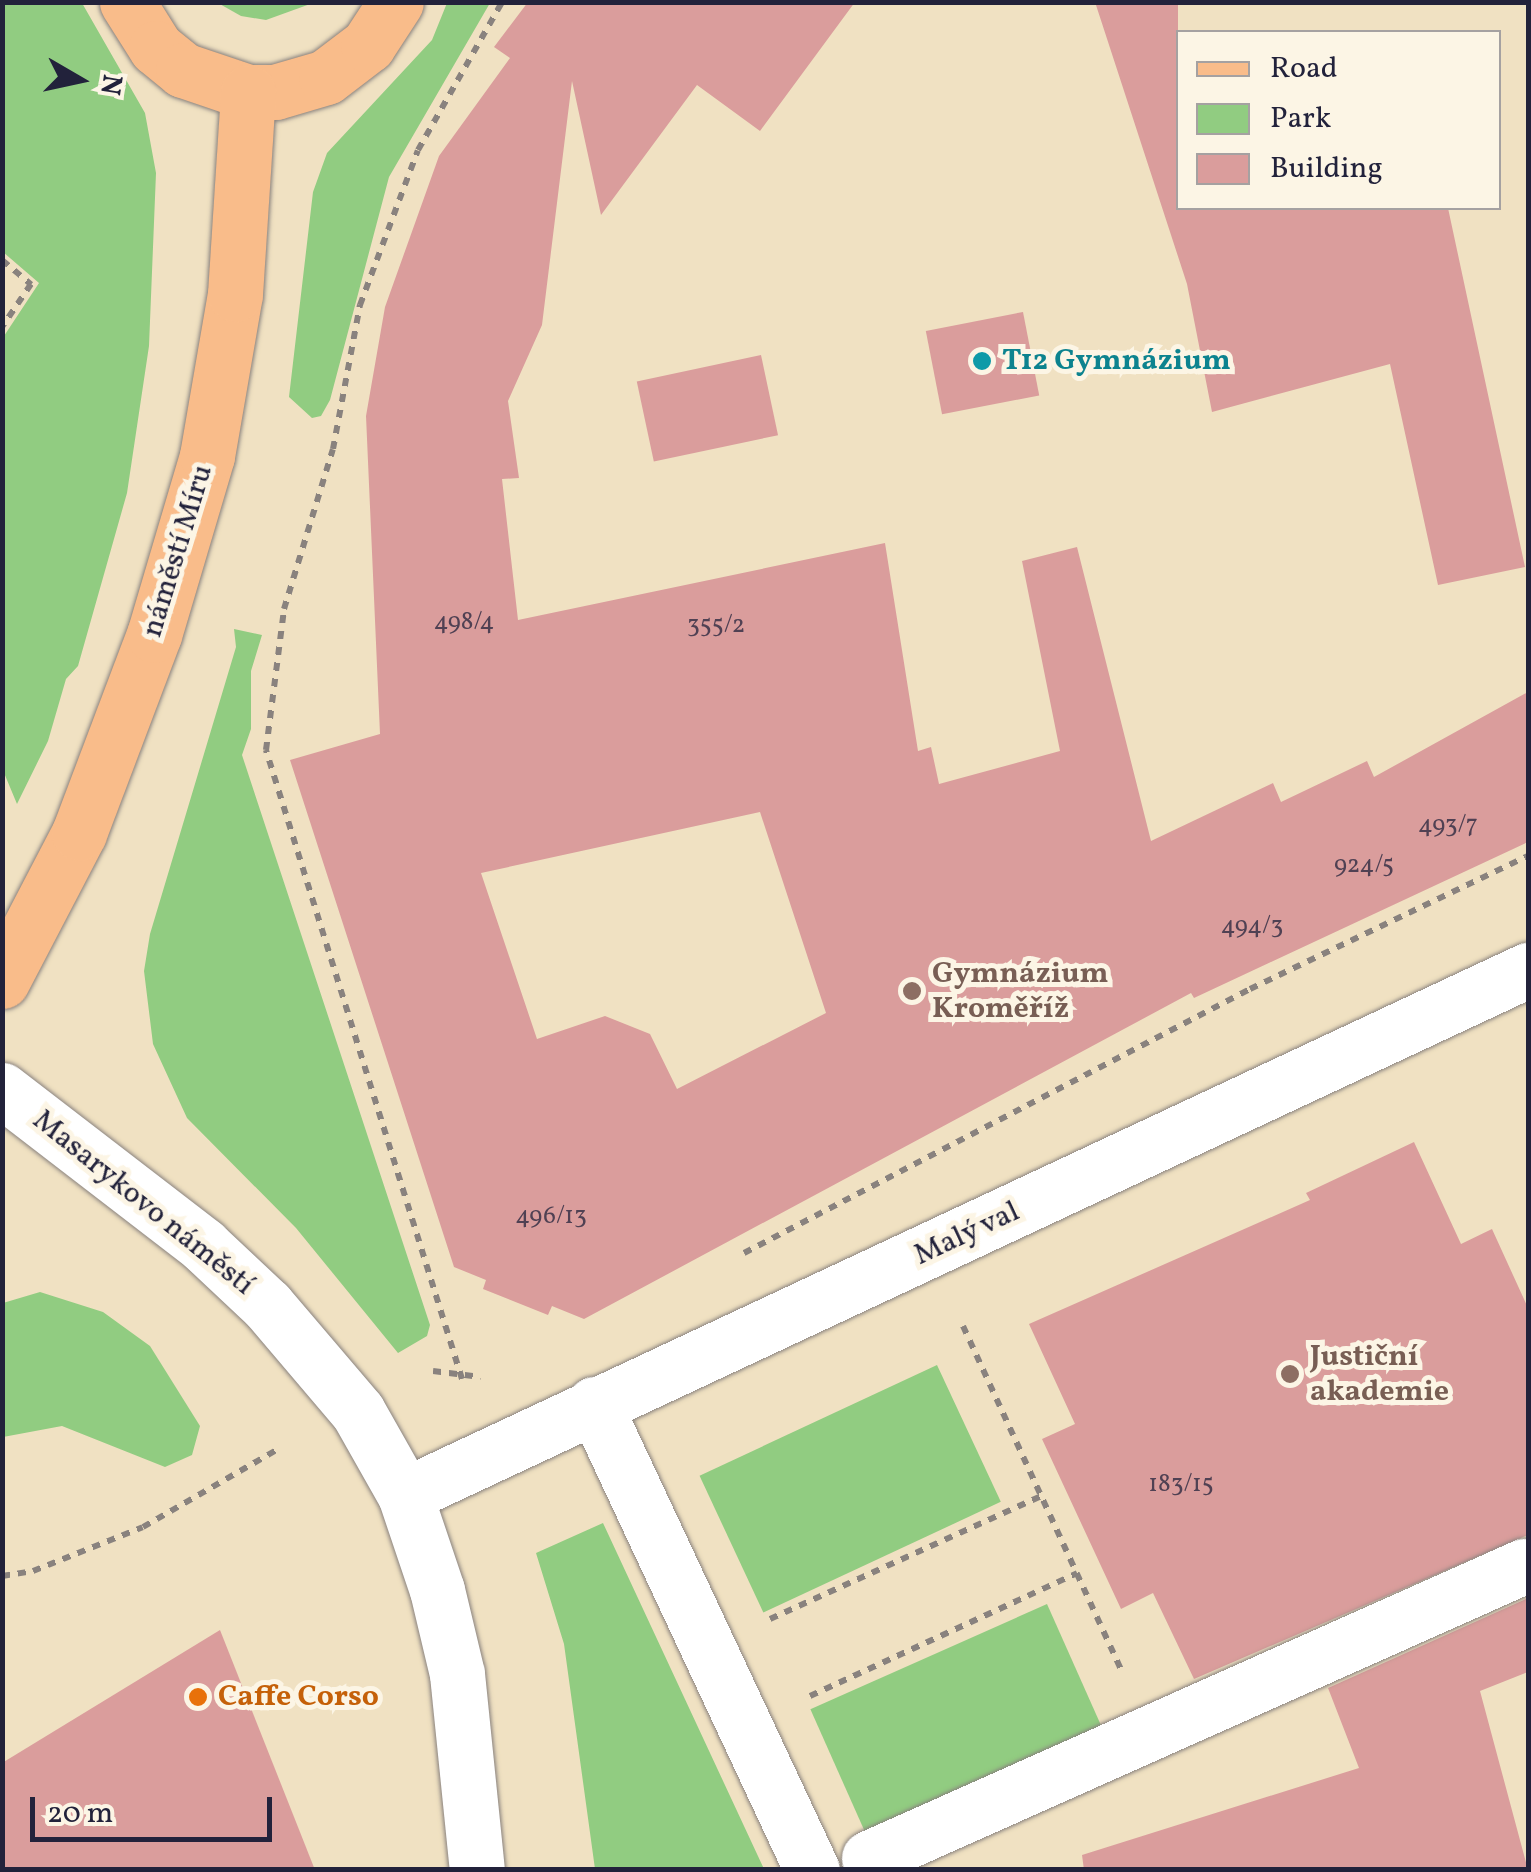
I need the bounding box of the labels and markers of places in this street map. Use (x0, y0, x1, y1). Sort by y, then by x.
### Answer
place label: T12 Gymnázium (1002, 343, 1231, 379)
marker: T12 Gymnázium (971, 350, 993, 372)
place label: Gymnázium Kroměříž (932, 956, 1109, 1026)
marker: Gymnázium Kroměříž (901, 980, 923, 1002)
place label: Justiční akademie (1310, 1339, 1449, 1410)
marker: Justiční akademie (1279, 1363, 1301, 1385)
place label: Caffe Corso (218, 1679, 379, 1715)
marker: Caffe Corso (187, 1686, 209, 1708)

